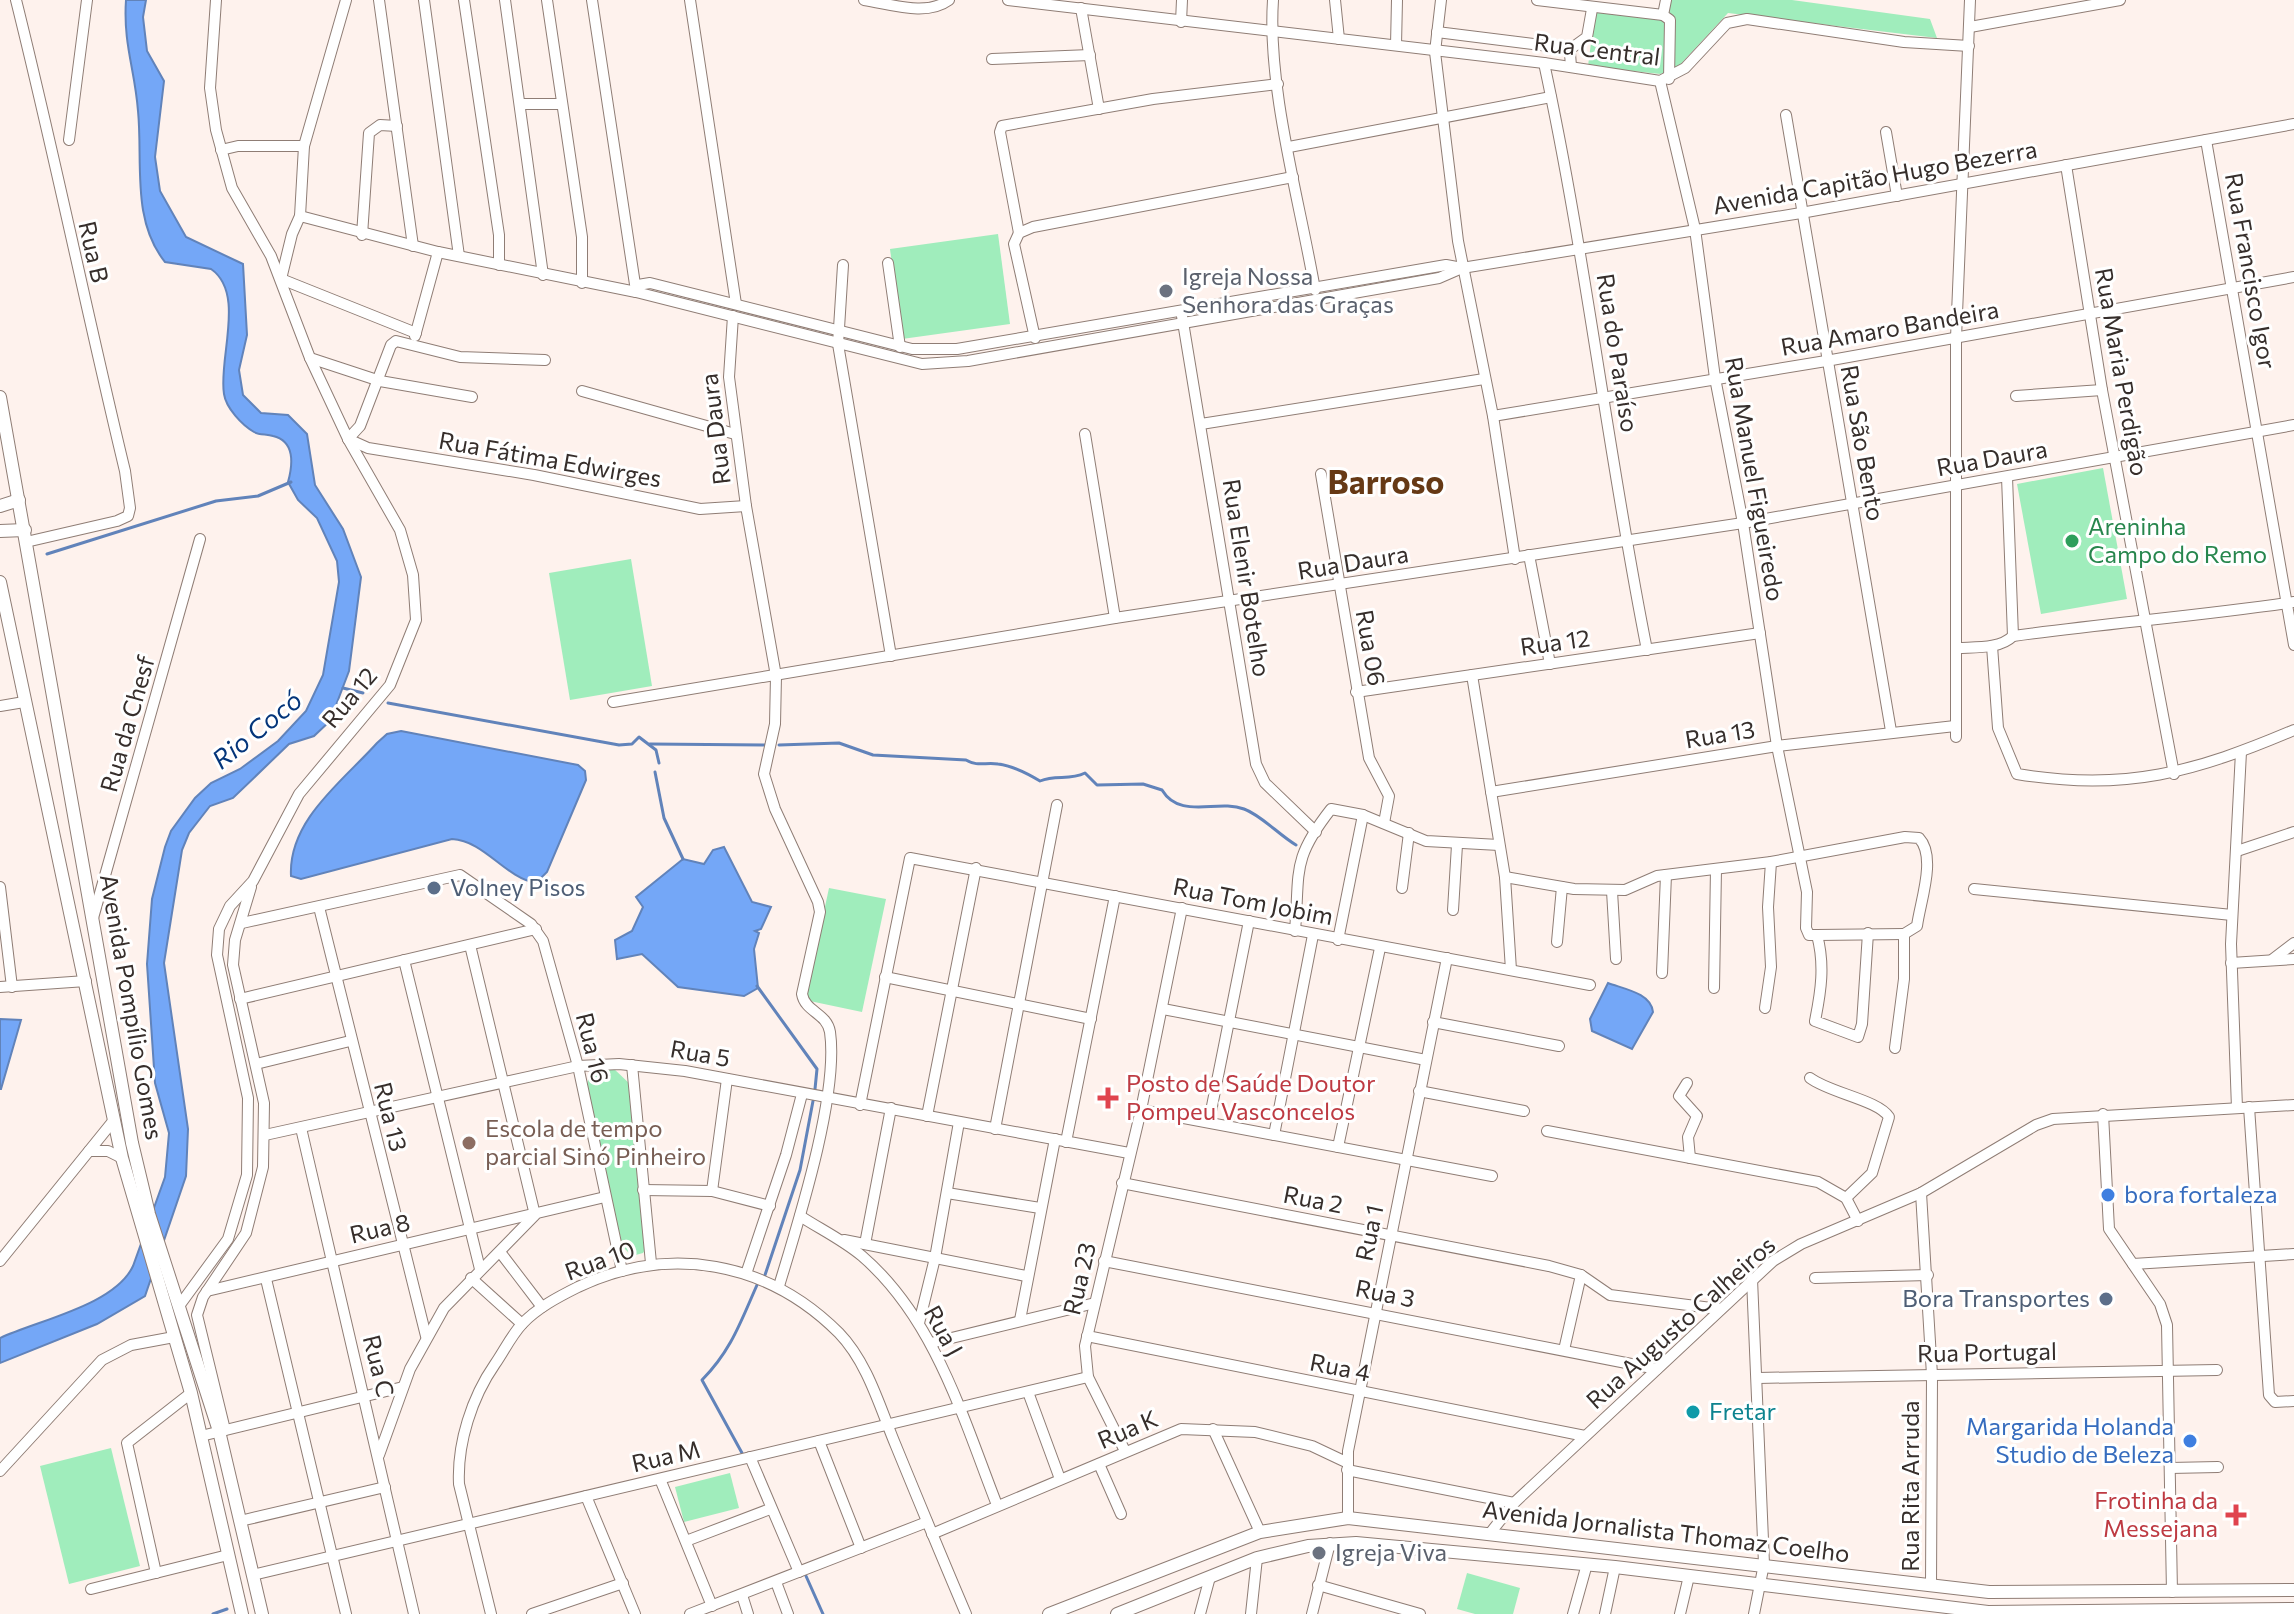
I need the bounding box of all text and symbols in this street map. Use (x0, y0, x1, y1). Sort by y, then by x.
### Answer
street label: Rua Central (1532, 26, 1662, 71)
street label: Avenida Capitão Hugo Bezerra (1710, 134, 2039, 219)
street label: Rua Francisco Igor (2220, 170, 2283, 372)
street label: Rua B (73, 218, 116, 285)
place label: Igreja Nossa Senhora das Graças (1182, 261, 1394, 318)
street label: Rua Maria Perdigão (2090, 265, 2155, 478)
street label: Rua do Paraíso (1592, 271, 1645, 434)
marker: Igreja Nossa Senhora das Graças (1157, 282, 1175, 300)
street label: Rua Amaro Bandeira (1778, 294, 2001, 361)
street label: Rua Manuel Figueiredo (1720, 354, 1791, 603)
street label: Rua São Bento (1835, 362, 1891, 523)
street label: Rua Daura (693, 372, 736, 487)
street label: Rua Fátima Edwirges (437, 425, 664, 492)
street label: Rua Daura (1934, 434, 2049, 482)
district label: Barroso (1328, 461, 1444, 501)
street label: Rua Elenir Botelho (1218, 477, 1277, 679)
place label: Areninha Campo do Remo (2088, 511, 2267, 568)
marker: Areninha Campo do Remo (2063, 532, 2081, 550)
street label: Rua Daura (1295, 538, 1410, 585)
street label: Rua 06 (1351, 607, 1392, 688)
street label: Rua 12 (1518, 622, 1592, 661)
street label: Rua da Chesf (93, 651, 160, 795)
street label: Rua 12 (315, 661, 382, 733)
water label: Rio Cocó (205, 683, 307, 774)
street label: Rua 13 (1683, 714, 1757, 753)
street label: Rua Tom Jobim (1171, 871, 1336, 930)
street label: Avenida Pompílio Gomes (95, 872, 170, 1142)
place label: Volney Pisos (450, 872, 586, 901)
marker: Volney Pisos (425, 879, 443, 897)
street label: Rua 16 (571, 1010, 616, 1086)
street label: Rua 5 (668, 1033, 732, 1072)
place label: Posto de Saúde Doutor Pompeu Vasconcelos (1126, 1068, 1376, 1125)
street label: Rua 13 (369, 1079, 414, 1154)
marker: Posto de Saúde Doutor Pompeu Vasconcelos (1097, 1087, 1119, 1109)
place label: Escola de tempo parcial Sinó Pinheiro (485, 1113, 706, 1170)
marker: Escola de tempo parcial Sinó Pinheiro (460, 1134, 478, 1152)
street label: Rua 2 (1281, 1179, 1345, 1218)
place label: bora fortaleza (2124, 1179, 2277, 1208)
marker: bora fortaleza (2099, 1186, 2117, 1204)
street label: Rua 1 (1348, 1202, 1389, 1263)
street label: Rua 8 (347, 1207, 413, 1249)
street label: Rua Augusto Calheiros (1580, 1229, 1780, 1414)
street label: Rua 10 (561, 1234, 638, 1286)
street label: Rua 23 (1056, 1240, 1101, 1318)
street label: Rua 3 (1353, 1273, 1418, 1313)
place label: Bora Transportes (1902, 1283, 2090, 1312)
marker: Bora Transportes (2097, 1290, 2115, 1308)
street label: Rua J (919, 1300, 970, 1361)
street label: Rua C (358, 1332, 401, 1400)
street label: Rua Portugal (1917, 1336, 2057, 1367)
street label: Rua 4 (1308, 1346, 1373, 1387)
place label: Fretar (1709, 1396, 1776, 1425)
street label: Rua Rita Arruda (1895, 1400, 1924, 1572)
street label: Rua K (1093, 1403, 1162, 1454)
marker: Fretar (1684, 1403, 1702, 1421)
place label: Margarida Holanda Studio de Beleza (1966, 1411, 2174, 1468)
marker: Margarida Holanda Studio de Beleza (2181, 1432, 2199, 1450)
street label: Rua M (629, 1434, 703, 1477)
place label: Frotinha da Messejana (2094, 1485, 2218, 1542)
street label: Avenida Jornalista Thomaz Coelho (1481, 1494, 1851, 1567)
marker: Frotinha da Messejana (2225, 1504, 2247, 1526)
place label: Igreja Viva (1335, 1537, 1447, 1566)
marker: Igreja Viva (1310, 1544, 1328, 1562)

